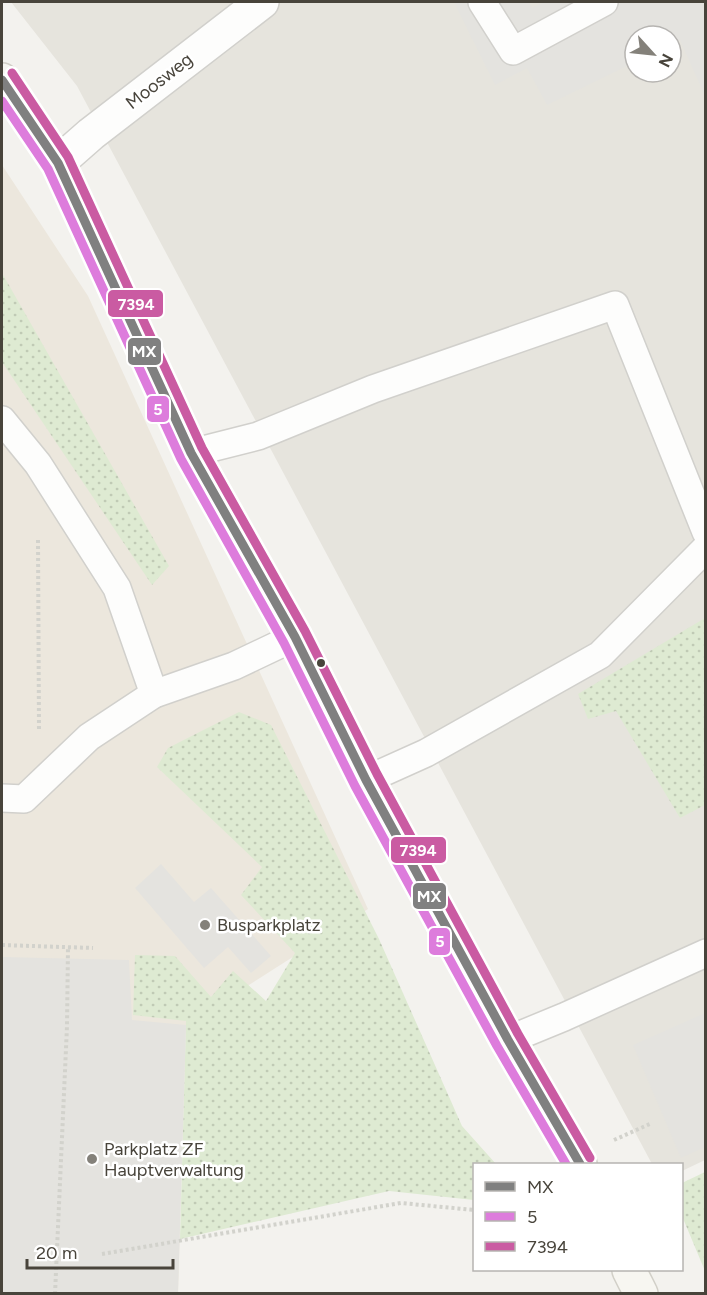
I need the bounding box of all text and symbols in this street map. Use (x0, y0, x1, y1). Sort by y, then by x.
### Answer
north arrow (623, 24, 683, 84)
street label: Moosweg (121, 48, 197, 114)
text: N (655, 51, 677, 70)
line badge: 7394 (107, 289, 164, 318)
text: 7394 (117, 295, 155, 314)
line badge: MX (127, 337, 162, 366)
text: MX (132, 342, 156, 361)
line badge: 5 (146, 395, 170, 423)
text: 5 (153, 400, 163, 419)
unlabelled marker (315, 657, 327, 669)
line badge: 7394 (390, 836, 447, 864)
text: 7394 (399, 841, 437, 860)
line badge: MX (412, 882, 447, 910)
text: MX (417, 887, 441, 906)
place label: Busparkplatz (217, 914, 321, 936)
marker: Busparkplatz (198, 918, 212, 932)
line badge: 5 (428, 927, 451, 956)
text: 5 (435, 932, 445, 951)
place label: Parkplatz ZF Hauptverwaltung (104, 1138, 244, 1181)
marker: Parkplatz ZF Hauptverwaltung (85, 1152, 99, 1166)
legend (473, 1163, 683, 1271)
text: MX (527, 1176, 553, 1198)
text: 5 (527, 1206, 537, 1228)
scale bar (27, 1232, 172, 1270)
text: 7394 (527, 1236, 568, 1258)
text: 20 m (36, 1242, 77, 1264)

